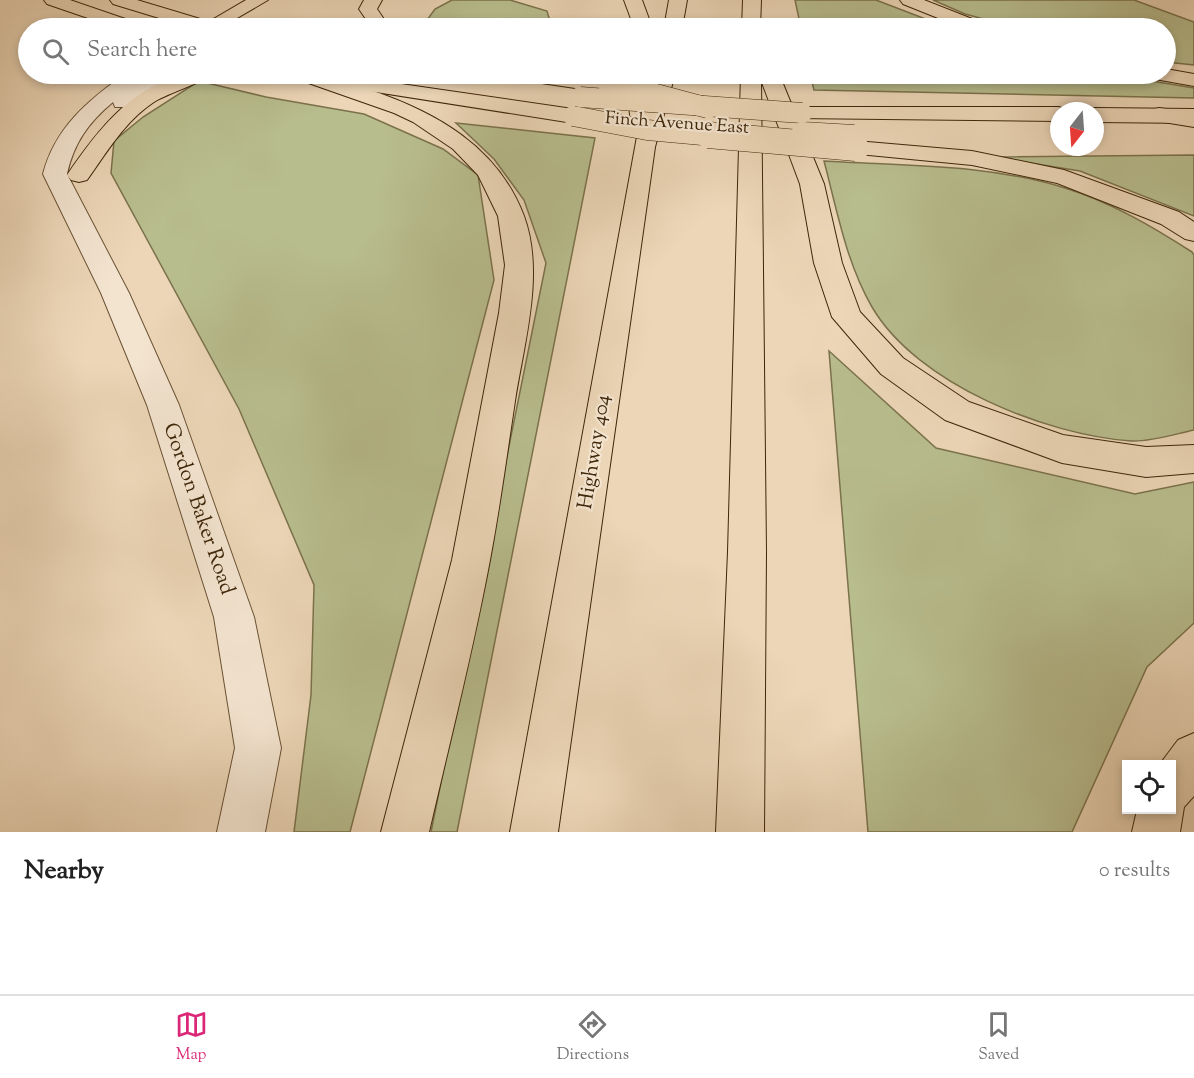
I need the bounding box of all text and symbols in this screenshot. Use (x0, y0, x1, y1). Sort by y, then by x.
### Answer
search box (18, 18, 1176, 84)
icon: search (39, 35, 72, 68)
text: Search here (87, 35, 197, 67)
north arrow (1050, 102, 1104, 156)
street label: Finch Avenue East (604, 106, 750, 142)
street label: Highway 404 (571, 392, 619, 512)
street label: Gordon Baker Road (155, 419, 242, 599)
map controls (1122, 760, 1176, 814)
button: locate (1122, 760, 1176, 814)
text: Nearby (24, 853, 104, 890)
text: 0 results (1099, 857, 1170, 886)
tab: Map (175, 1008, 208, 1067)
tab: Directions (557, 1008, 629, 1067)
tab: Saved (978, 1008, 1019, 1067)

